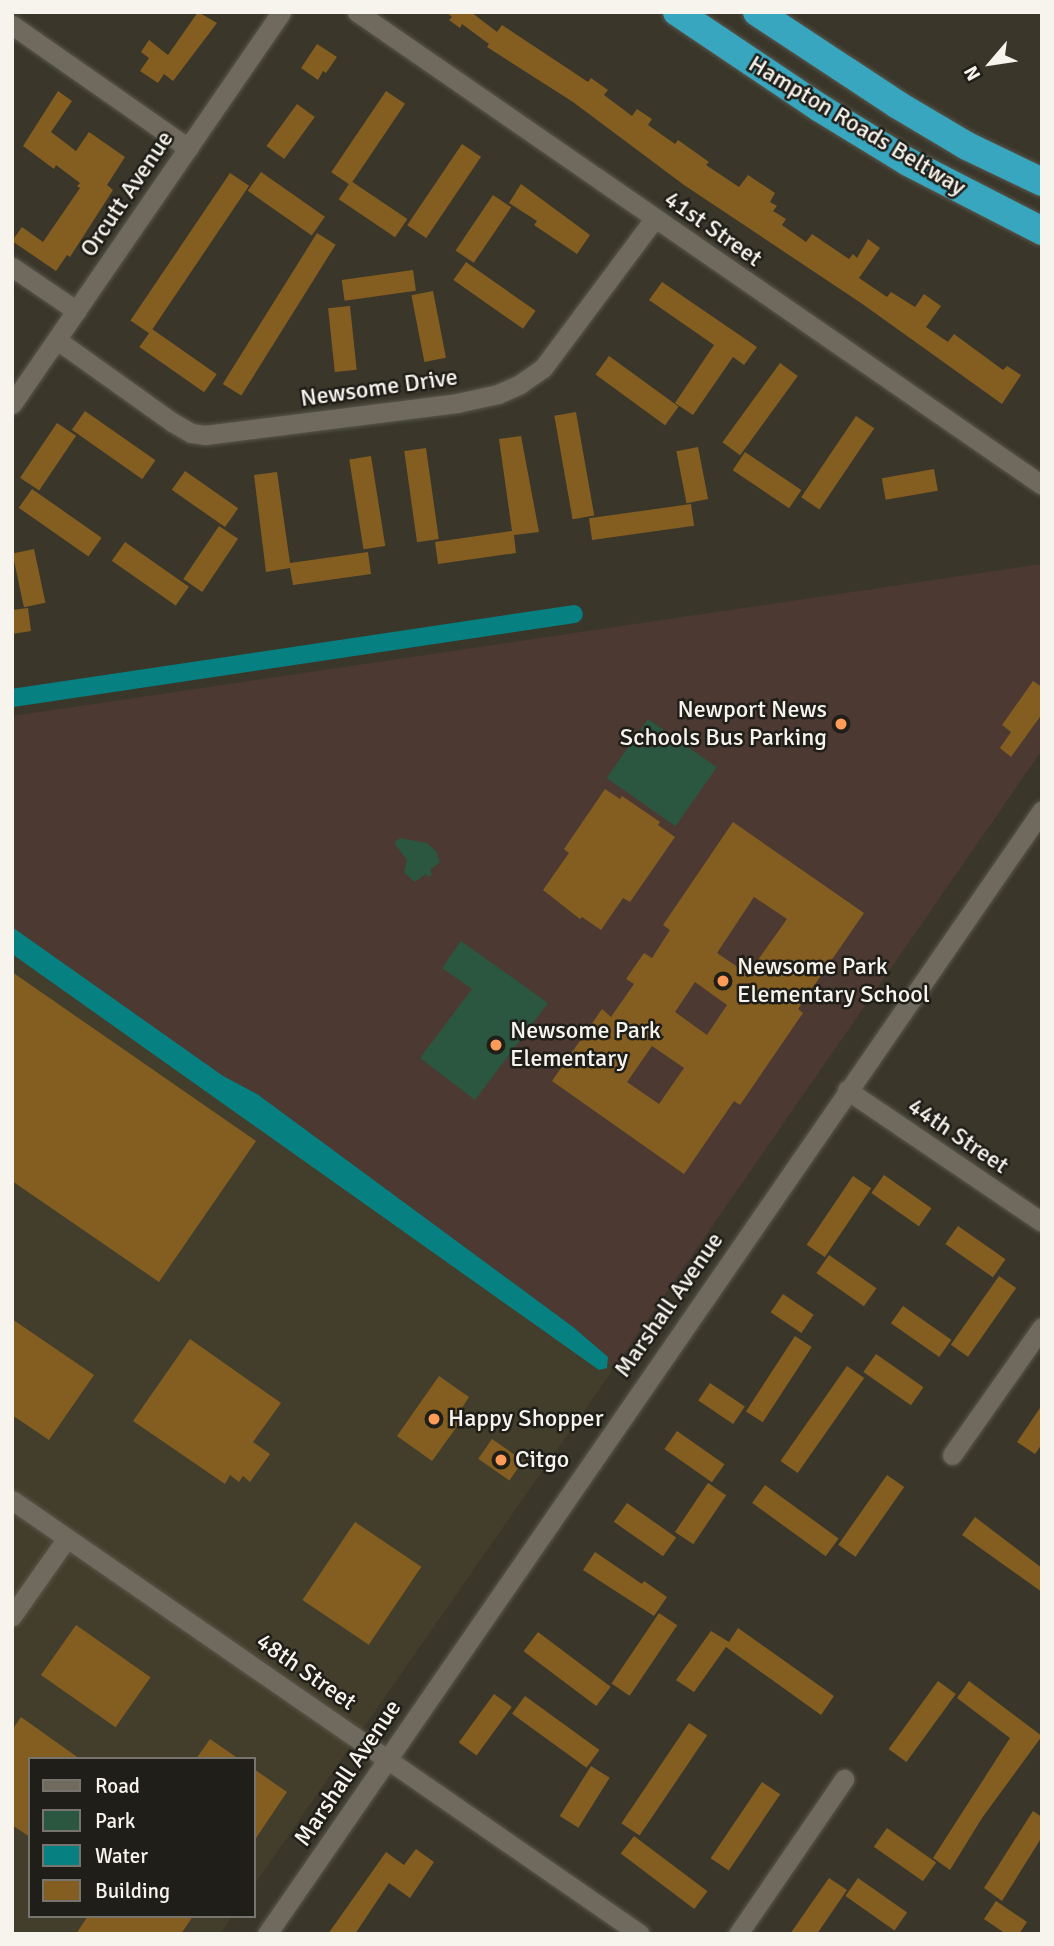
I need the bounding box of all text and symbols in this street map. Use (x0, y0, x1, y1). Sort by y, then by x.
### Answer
north arrow (956, 28, 1026, 98)
street label: Hampton Roads Beltway (743, 50, 971, 202)
text: N (959, 62, 986, 85)
street label: Orcutt Avenue (74, 126, 180, 262)
street label: 41st Street (659, 185, 767, 273)
street label: Newsome Drive (299, 363, 459, 413)
place label: Newport News Schools Bus Parking (620, 696, 827, 752)
marker: Newport News Schools Bus Parking (833, 716, 849, 732)
place label: Newsome Park Elementary School (737, 953, 930, 1009)
marker: Newsome Park Elementary School (715, 973, 731, 989)
place label: Newsome Park Elementary (510, 1017, 661, 1073)
marker: Newsome Park Elementary (488, 1037, 504, 1053)
street label: 44th Street (902, 1092, 1014, 1180)
street label: Marshall Avenue (608, 1227, 730, 1383)
place label: Happy Shopper (448, 1405, 603, 1433)
marker: Happy Shopper (426, 1411, 442, 1427)
place label: Citgo (515, 1446, 569, 1474)
marker: Citgo (493, 1452, 509, 1468)
street label: 48th Street (251, 1627, 361, 1717)
street label: Marshall Avenue (288, 1694, 408, 1852)
legend (28, 1757, 256, 1918)
text: Road (95, 1773, 140, 1799)
text: Park (95, 1808, 135, 1834)
text: Water (95, 1843, 148, 1869)
text: Building (95, 1878, 170, 1904)

